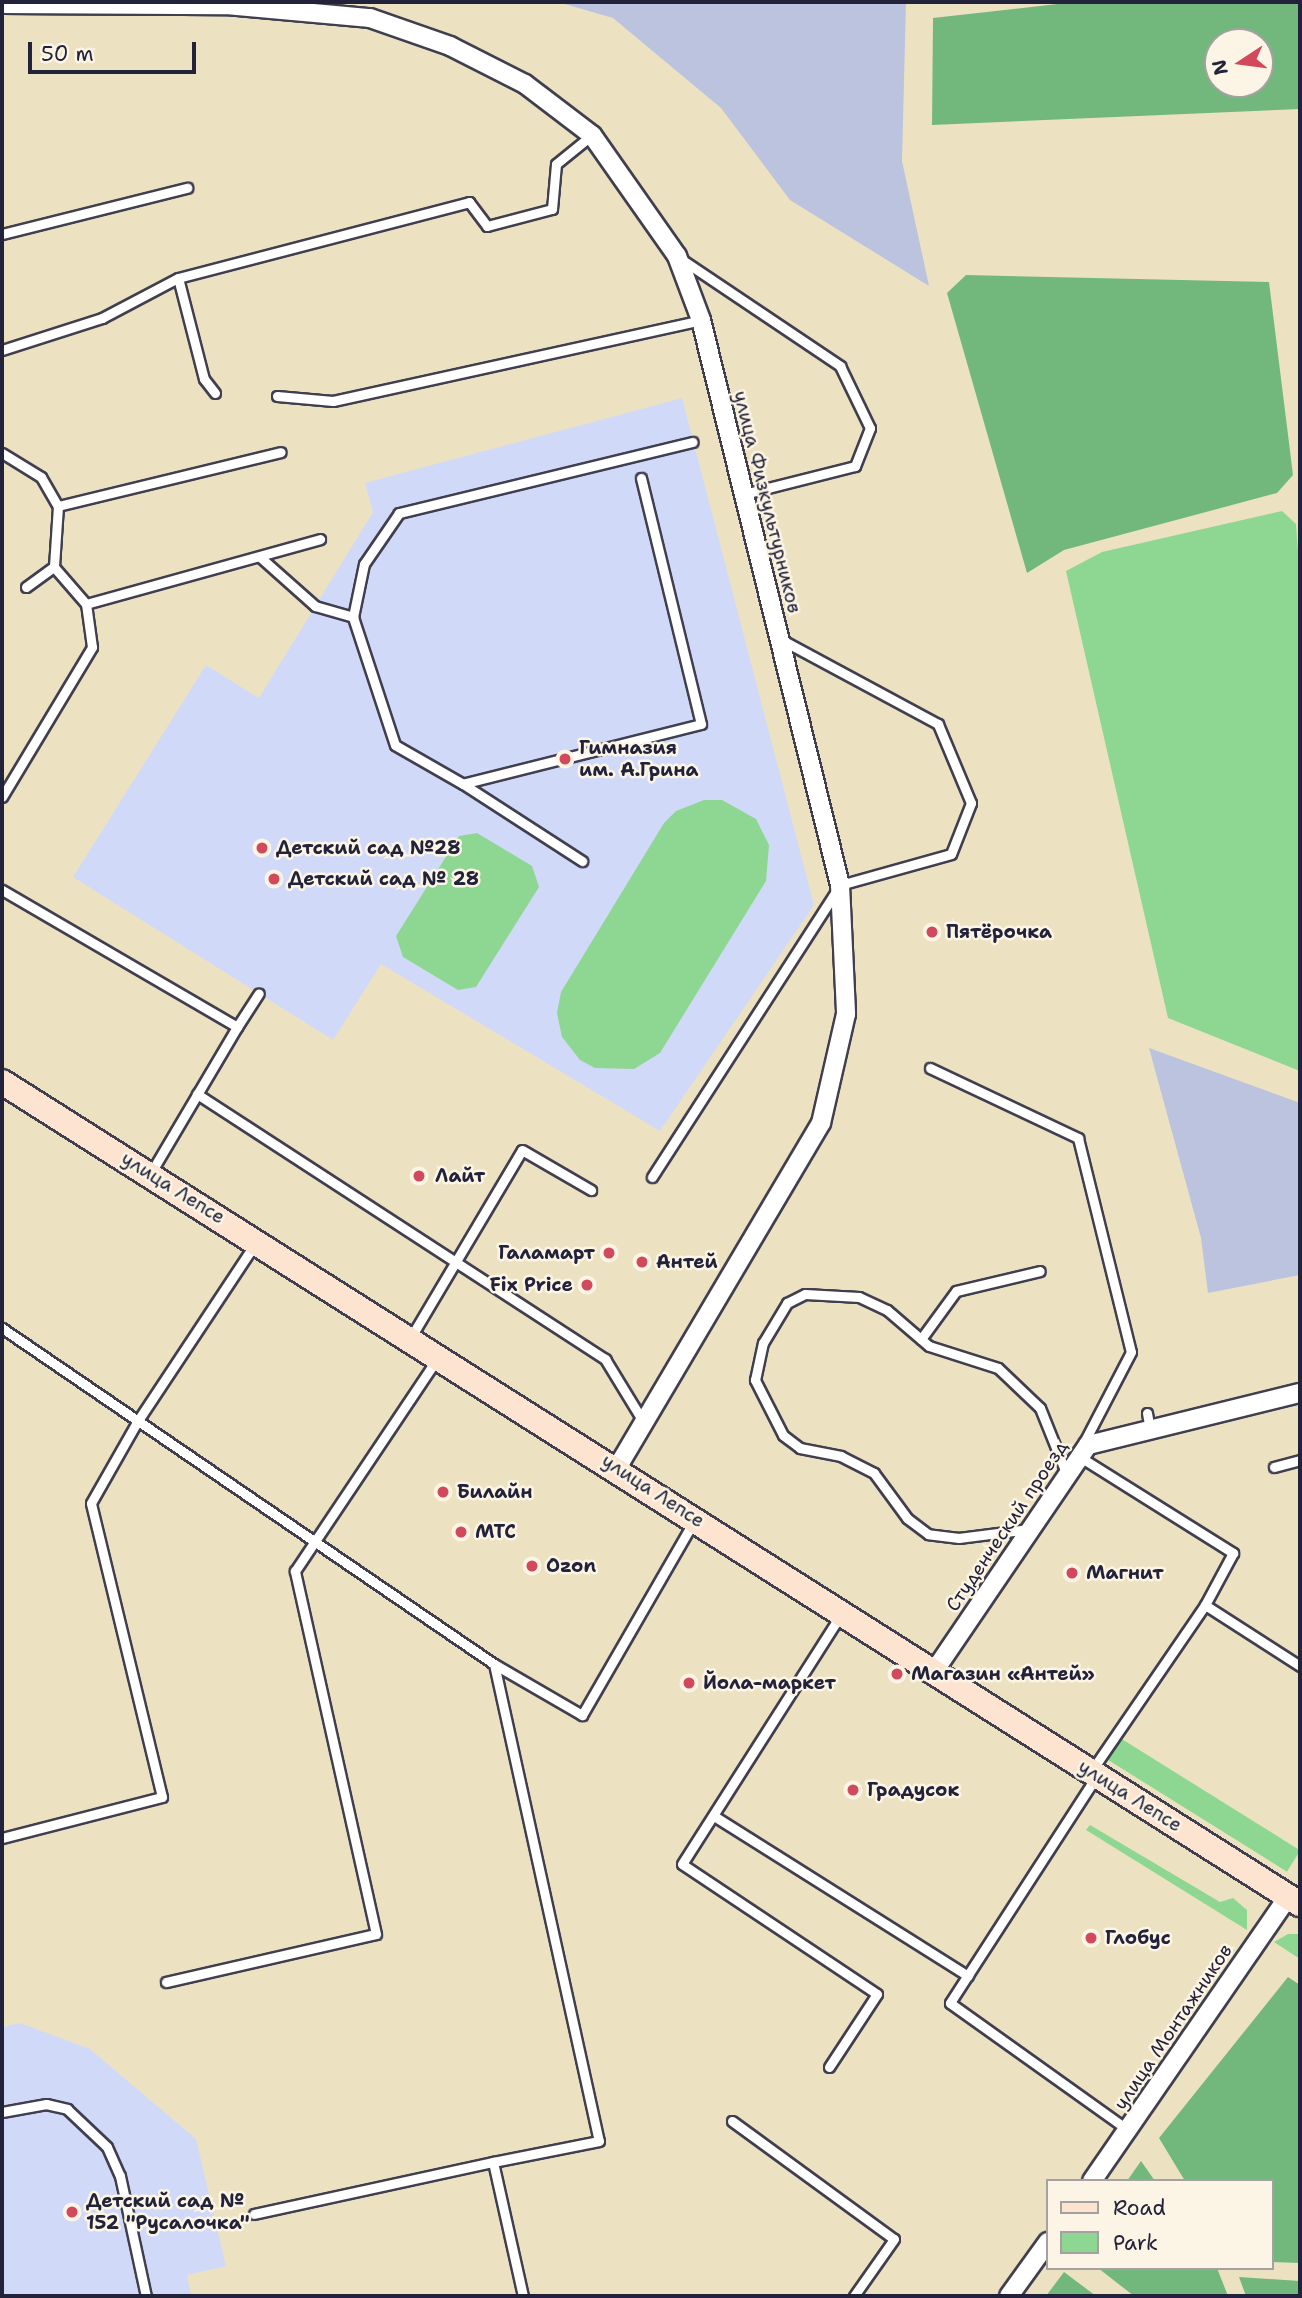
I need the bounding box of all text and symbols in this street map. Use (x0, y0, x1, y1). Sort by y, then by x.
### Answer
scale bar (32, 28, 200, 72)
north arrow (1204, 28, 1274, 98)
text: 50 m (41, 40, 94, 68)
text: N (1206, 57, 1234, 78)
street label: улица Физкультурников (728, 389, 806, 615)
place label: Гимназия им. А.Грина (579, 737, 698, 781)
marker: Гимназия им. А.Грина (557, 751, 573, 767)
place label: Детский сад №28 (276, 837, 461, 859)
marker: Детский сад №28 (254, 840, 270, 856)
place label: Детский сад № 28 (288, 868, 479, 890)
marker: Детский сад № 28 (266, 871, 282, 887)
place label: Пятёрочка (946, 921, 1052, 943)
marker: Пятёрочка (924, 924, 940, 940)
street label: улица Лепсе (117, 1147, 229, 1229)
place label: Лайт (435, 1165, 485, 1187)
marker: Лайт (409, 1166, 429, 1186)
place label: Галамарт (498, 1242, 595, 1264)
marker: Галамарт (601, 1245, 617, 1261)
place label: Антей (656, 1251, 718, 1273)
marker: Антей (634, 1254, 650, 1270)
place label: Fix Price (490, 1274, 573, 1296)
marker: Fix Price (579, 1277, 595, 1293)
street label: Студенческий проезд (941, 1436, 1073, 1616)
street label: улица Лепсе (597, 1449, 709, 1533)
place label: Билайн (457, 1481, 533, 1503)
marker: Билайн (435, 1484, 451, 1500)
place label: МТС (475, 1521, 516, 1543)
marker: МТС (453, 1524, 469, 1540)
place label: Ozon (546, 1555, 596, 1577)
marker: Ozon (524, 1558, 540, 1574)
place label: Магнит (1086, 1562, 1164, 1584)
marker: Магнит (1064, 1565, 1080, 1581)
place label: Магазин «Антей» (911, 1663, 1095, 1685)
marker: Магазин «Антей» (889, 1666, 905, 1682)
place label: Йола-маркет (703, 1672, 836, 1694)
marker: Йола-маркет (681, 1675, 697, 1691)
street label: улица Лепсе (1074, 1755, 1186, 1837)
place label: Градусок (867, 1779, 959, 1801)
marker: Градусок (845, 1782, 861, 1798)
place label: Глобус (1105, 1927, 1171, 1949)
marker: Глобус (1083, 1930, 1099, 1946)
street label: улица Монтажников (1109, 1940, 1237, 2114)
legend (1046, 2179, 1274, 2270)
place label: Детский сад № 152 "Русалочка" (86, 2190, 250, 2234)
text: Road (1113, 2194, 1166, 2222)
marker: Детский сад № 152 "Русалочка" (64, 2204, 80, 2220)
text: Park (1113, 2229, 1158, 2257)

